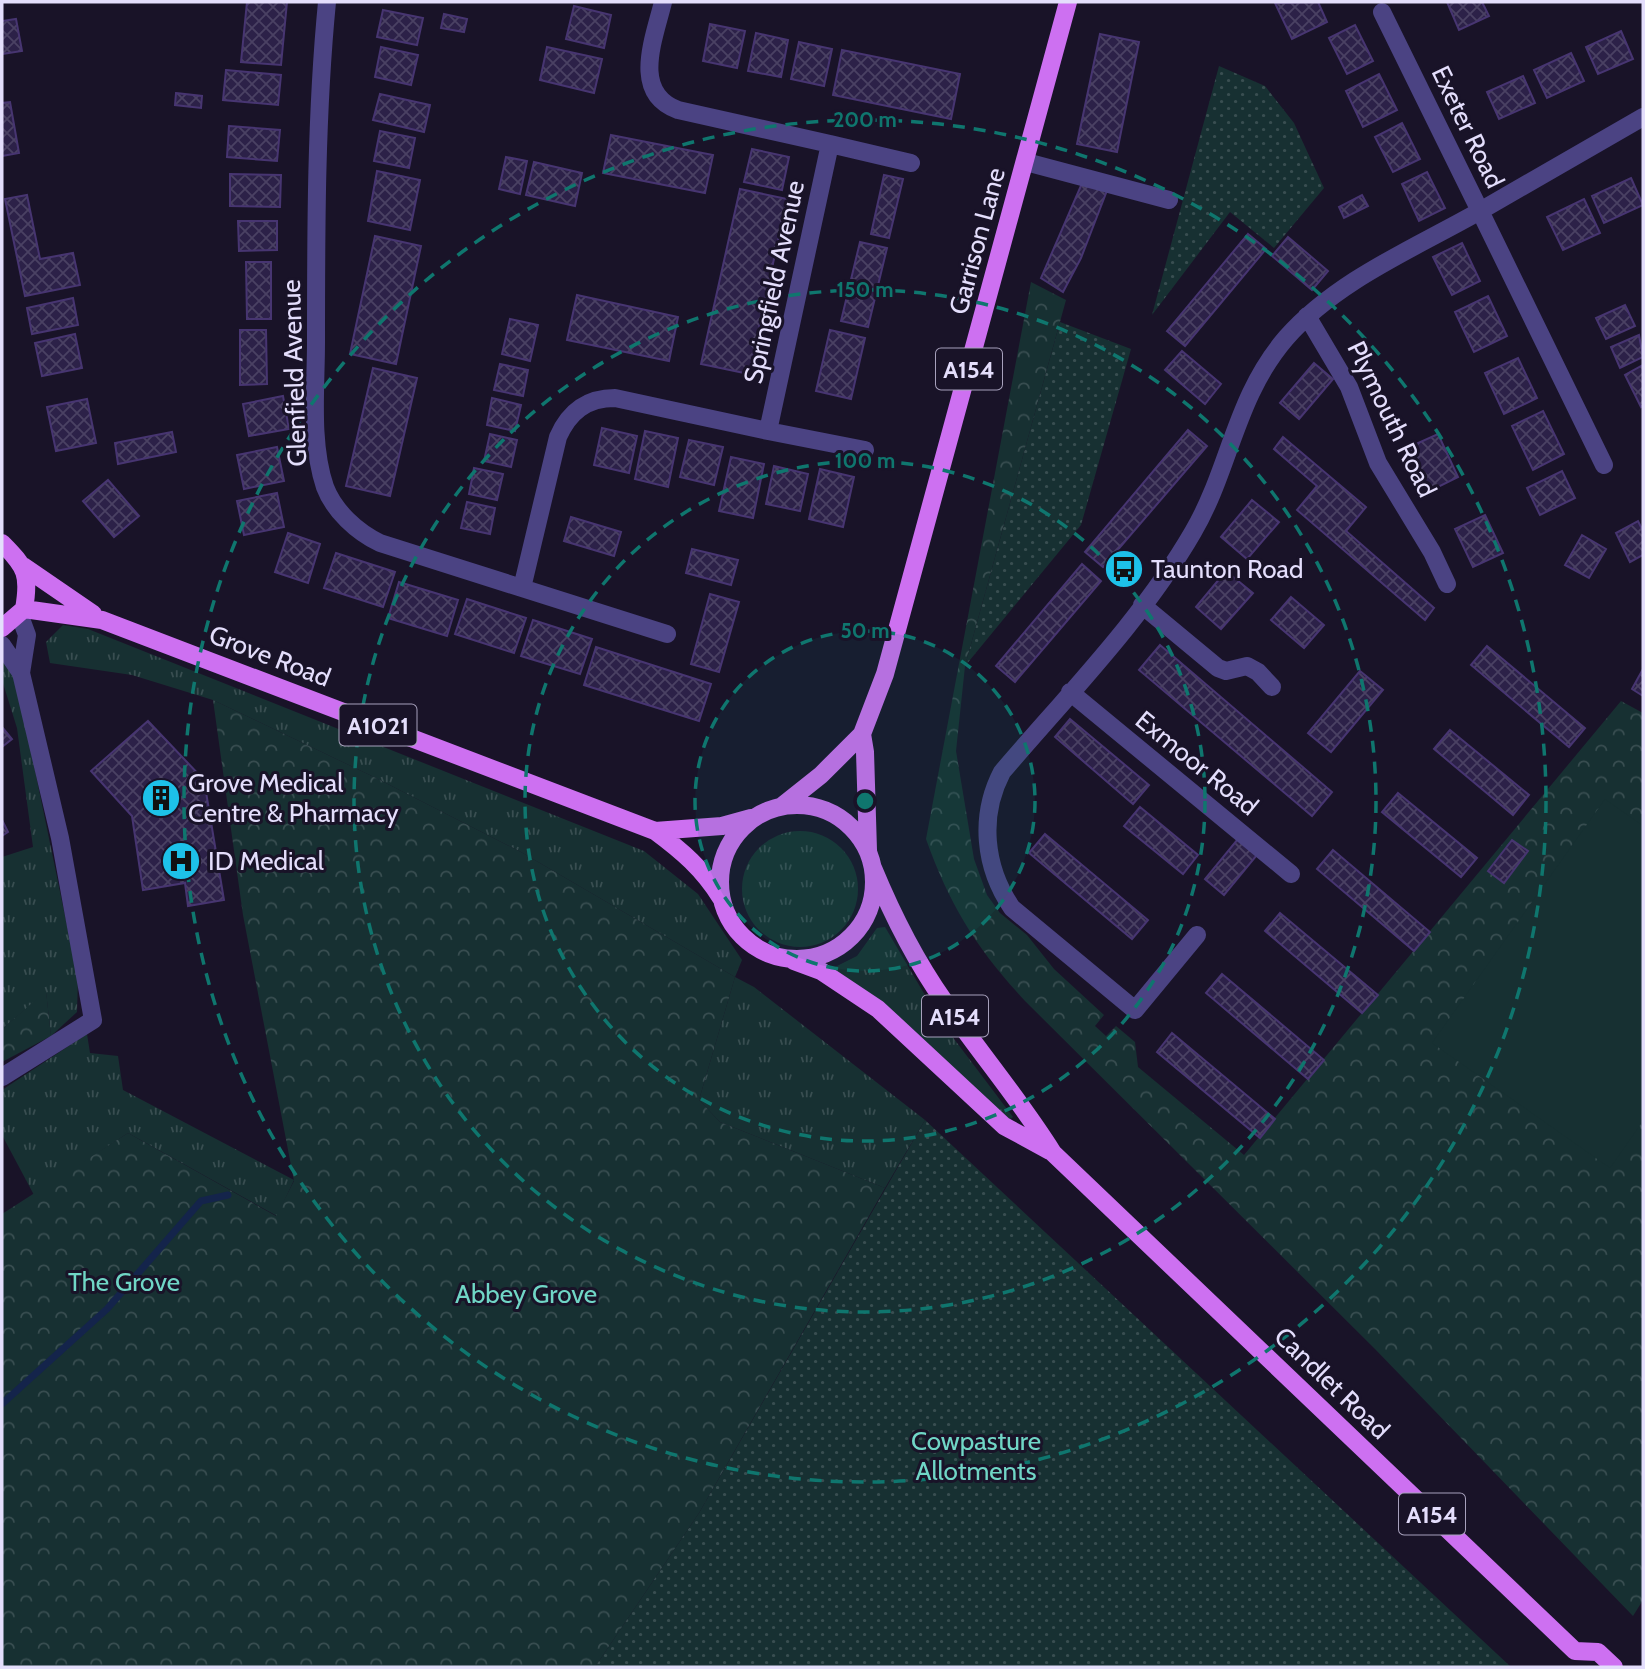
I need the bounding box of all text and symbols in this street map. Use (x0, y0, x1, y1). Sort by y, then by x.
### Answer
street label: Exeter Road (1425, 61, 1511, 193)
text: 200 m (833, 107, 897, 132)
street label: Garrison Lane (942, 164, 1012, 318)
street label: Springfield Avenue (737, 177, 811, 387)
text: 150 m (837, 277, 893, 302)
street label: Glenfield Avenue (275, 279, 313, 467)
street label: Plymouth Road (1340, 336, 1444, 502)
road number: A154 (936, 348, 1002, 390)
text: 100 m (835, 448, 895, 473)
bus stop icon: Taunton Road (1103, 548, 1145, 590)
place label: Taunton Road (1151, 553, 1303, 585)
street label: Grove Road (205, 618, 335, 694)
text: 50 m (840, 618, 890, 643)
road number: A1021 (340, 704, 416, 746)
street label: Exmoor Road (1129, 704, 1265, 822)
place label: Grove Medical Centre & Pharmacy (188, 767, 399, 829)
building icon: Grove Medical Centre & Pharmacy (140, 777, 182, 819)
centre of rings (853, 789, 877, 813)
hospital icon: ID Medical (160, 840, 202, 882)
place label: ID Medical (208, 845, 324, 877)
road number: A154 (922, 996, 988, 1036)
park label: The Grove (68, 1266, 180, 1298)
park label: Abbey Grove (455, 1278, 597, 1310)
street label: Candlet Road (1268, 1320, 1396, 1446)
park label: Cowpasture Allotments (911, 1425, 1041, 1487)
road number: A154 (1399, 1494, 1465, 1534)

